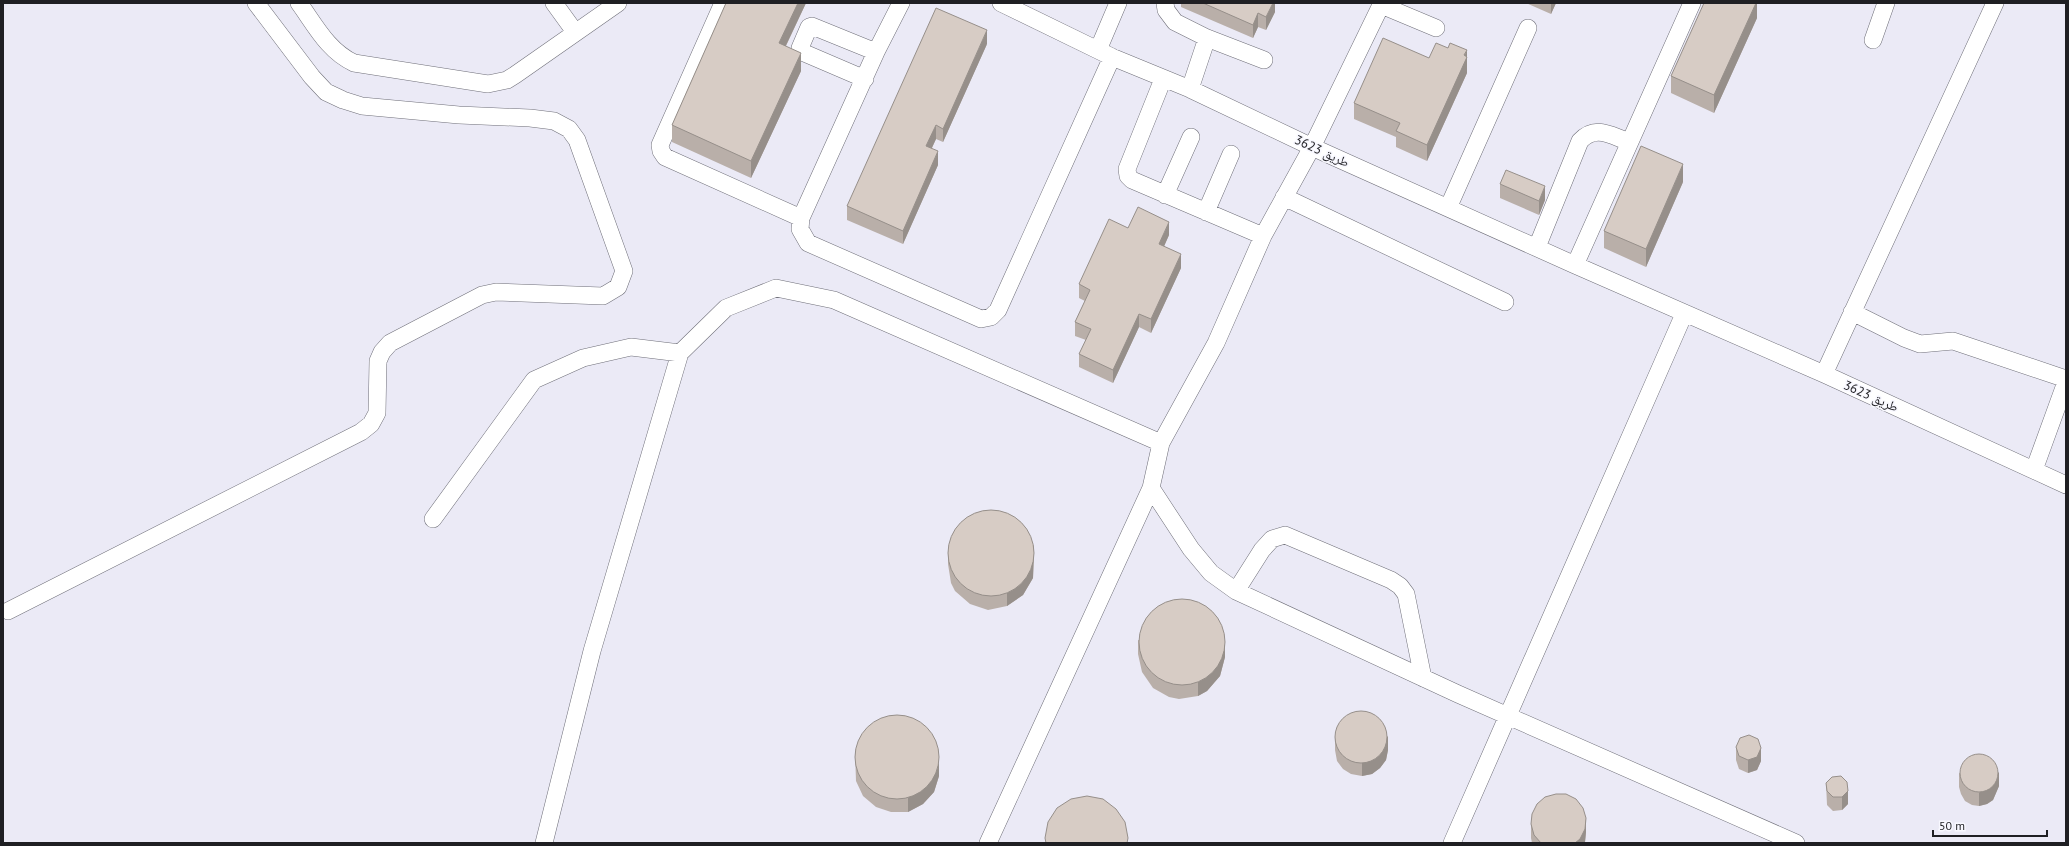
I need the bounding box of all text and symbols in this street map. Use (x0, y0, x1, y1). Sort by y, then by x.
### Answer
street label: طريق 3623 (1292, 131, 1352, 171)
street label: طريق 3623 (1841, 376, 1901, 416)
scale bar (1933, 812, 2047, 838)
text: 50 m (1939, 818, 1965, 833)

